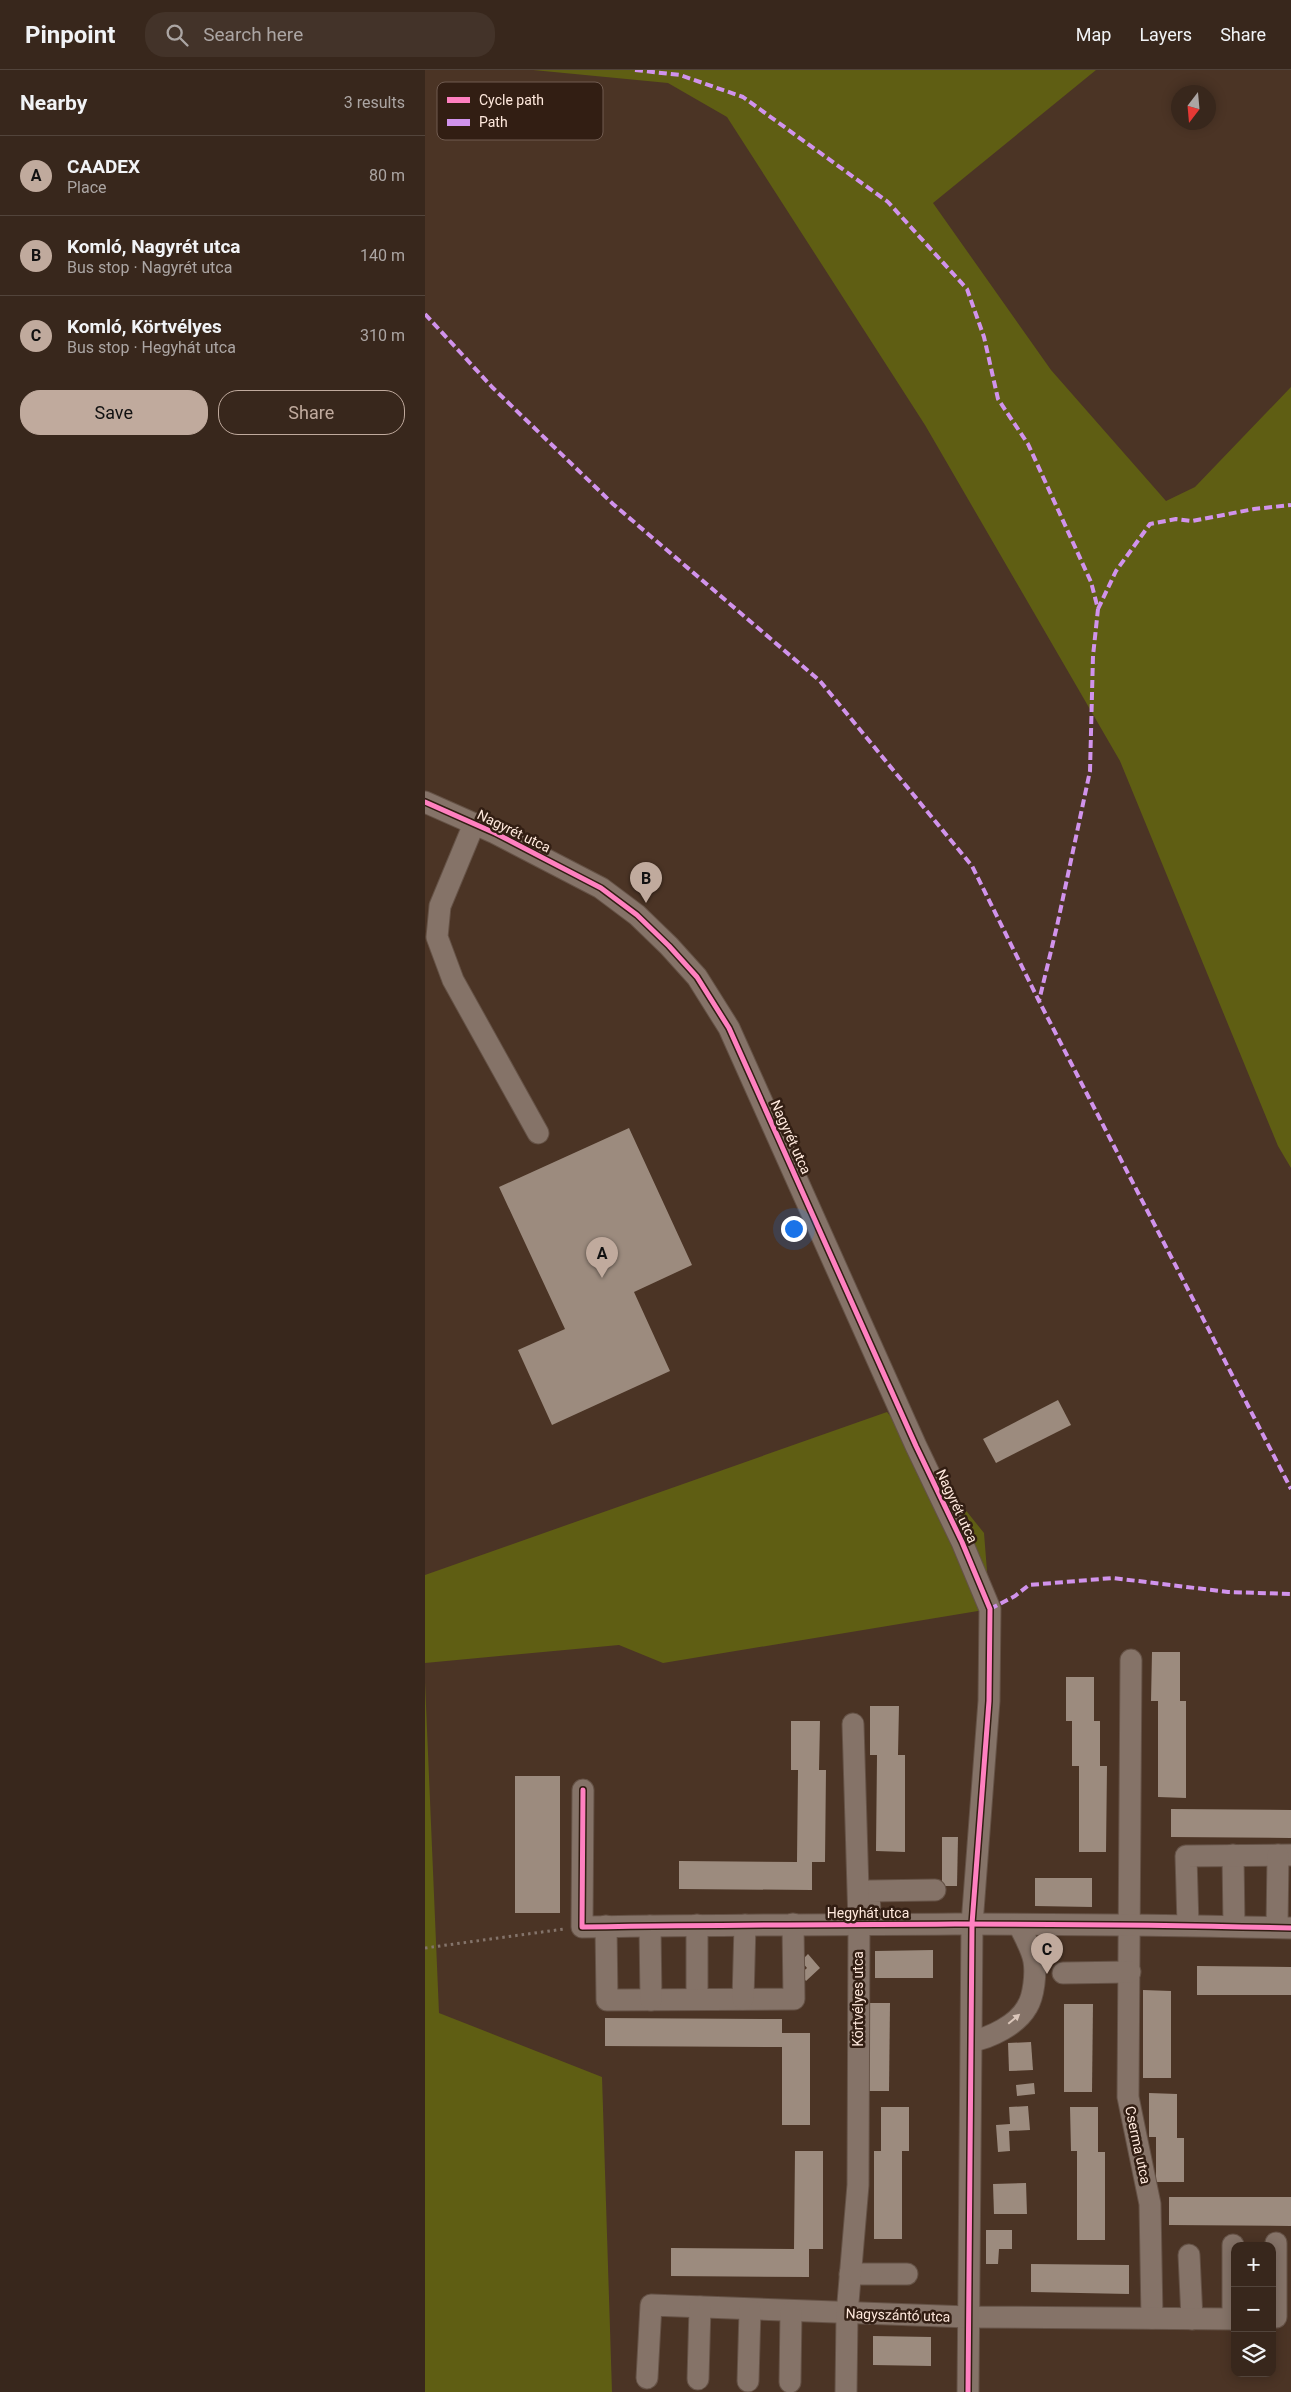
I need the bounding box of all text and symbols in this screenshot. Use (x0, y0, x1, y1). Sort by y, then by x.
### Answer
search box (145, 12, 495, 57)
text: Pinpoint (25, 21, 115, 49)
icon: search (163, 21, 191, 49)
text: Search here (203, 23, 303, 46)
text: Map (1076, 24, 1111, 45)
text: Layers (1139, 24, 1192, 45)
text: Share (1220, 24, 1266, 45)
legend (437, 82, 603, 140)
north arrow (1171, 85, 1216, 130)
text: Nearby (20, 91, 87, 115)
text: Cycle path (479, 92, 544, 108)
text: 3 results (344, 93, 405, 112)
text: Path (479, 114, 508, 130)
text: CAADEX (67, 155, 140, 178)
text: A (31, 166, 41, 185)
text: 80 m (369, 166, 405, 185)
text: Place (67, 178, 107, 197)
text: Komló, Nagyrét utca (67, 235, 241, 258)
text: B (31, 246, 41, 265)
text: 140 m (360, 246, 405, 265)
text: Bus stop · Nagyrét utca (67, 258, 232, 277)
text: Komló, Körtvélyes (67, 315, 222, 338)
text: C (31, 326, 41, 345)
text: 310 m (360, 326, 405, 345)
text: Bus stop · Hegyhát utca (67, 338, 236, 357)
button: Save (20, 390, 208, 435)
button: Share (218, 390, 405, 435)
street label: Nagyrét utca (475, 806, 553, 856)
pin: B (630, 862, 662, 903)
street label: Nagyrét utca (768, 1097, 814, 1177)
your location (781, 1216, 807, 1242)
pin: A (586, 1237, 618, 1278)
street label: Nagyrét utca (933, 1467, 981, 1545)
street label: Hegyhát utca (827, 1905, 909, 1921)
pin: C (1031, 1933, 1063, 1974)
street label: Körtvélyes utca (850, 1951, 866, 2047)
one-way arrow (1007, 2014, 1020, 2025)
street label: Cserma utca (1122, 2105, 1154, 2185)
map controls (1231, 2242, 1276, 2377)
button: + (1231, 2242, 1276, 2287)
button: − (1231, 2287, 1276, 2332)
street label: Nagyszántó utca (845, 2305, 951, 2325)
button: layers (1231, 2332, 1276, 2377)

